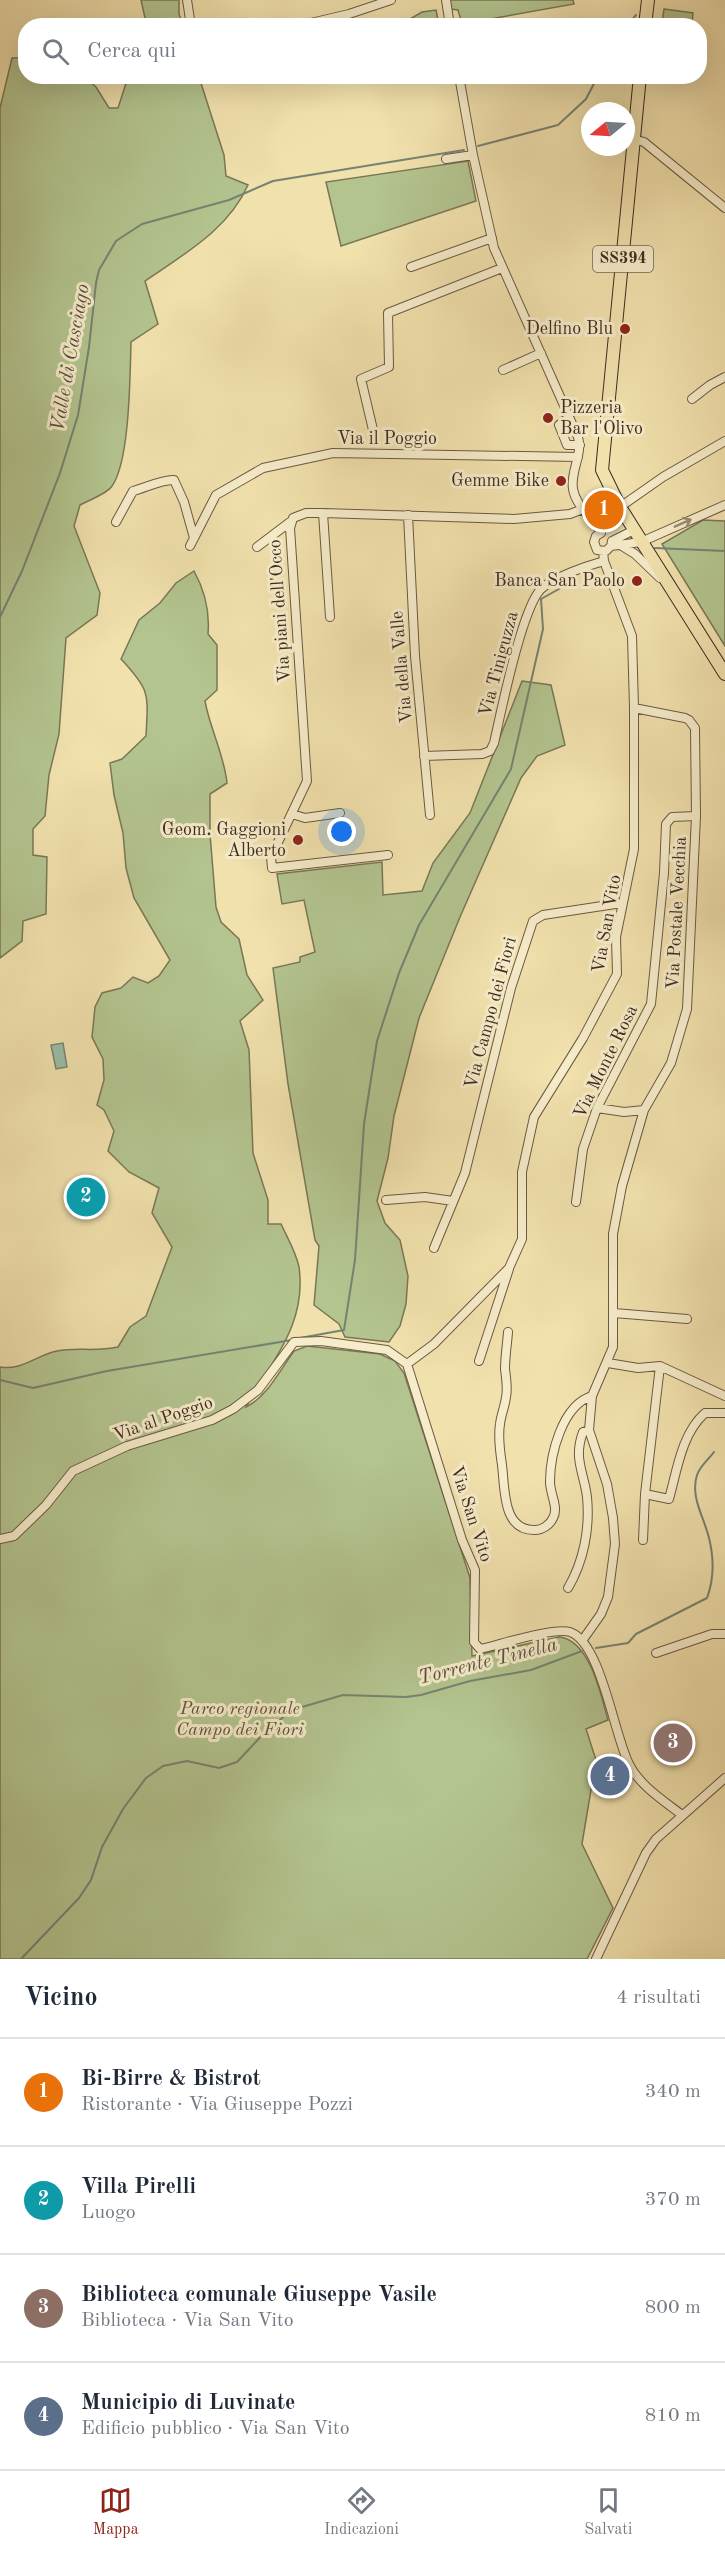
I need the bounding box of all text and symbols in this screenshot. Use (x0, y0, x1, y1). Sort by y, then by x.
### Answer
search box (18, 18, 707, 84)
icon: search (39, 35, 72, 68)
text: Cerca qui (87, 40, 176, 62)
north arrow (581, 102, 635, 156)
road number: SS394 (593, 246, 653, 272)
water label: Valle di Casciago (48, 283, 94, 433)
place label: Delfino Blu (526, 320, 613, 338)
marker: Delfino Blu (618, 322, 632, 336)
place label: Pizzeria Bar l'Olivo (560, 399, 643, 438)
marker: Pizzeria Bar l'Olivo (541, 411, 555, 425)
street label: Via il Poggio (337, 430, 437, 448)
place label: Gemme Bike (451, 472, 549, 490)
marker: Gemme Bike (554, 474, 568, 488)
pin: 1 (584, 488, 624, 532)
one-way arrow (674, 517, 692, 528)
street label: Via piani dell'Occo (266, 539, 294, 683)
place label: Banca San Paolo (494, 572, 625, 590)
marker: Banca San Paolo (630, 574, 644, 588)
street label: Via Tiniguzza (476, 609, 522, 719)
street label: Via della Valle (388, 610, 416, 724)
your location (327, 817, 356, 846)
place label: Geom. Gaggioni Alberto (162, 821, 286, 860)
marker: Geom. Gaggioni Alberto (291, 833, 305, 847)
street label: Via Postale Vecchia (664, 836, 690, 990)
street label: Via San Vito (589, 873, 625, 975)
street label: Via Campo dei Fiori (462, 935, 520, 1091)
street label: Via Monte Rosa (571, 1002, 641, 1122)
pin: 2 (66, 1174, 106, 1220)
street label: Via al Poggio (111, 1394, 215, 1444)
street label: Via San Vito (447, 1464, 495, 1564)
water label: Torrente Tinella (416, 1635, 560, 1689)
park label: Parco regionale Campo dei Fiori (176, 1700, 304, 1739)
pin: 3 (654, 1720, 692, 1766)
pin: 4 (590, 1754, 630, 1798)
text: Vicino (24, 1985, 98, 2011)
text: 4 risultati (616, 1988, 701, 2008)
text: Bi-Birre & Bistrot (81, 2068, 261, 2090)
text: 1 (38, 2082, 49, 2102)
text: 340 m (645, 2082, 701, 2102)
text: Ristorante · Via Giuseppe Pozzi (81, 2095, 353, 2115)
text: Villa Pirelli (81, 2176, 196, 2198)
text: 2 (38, 2190, 49, 2210)
text: 370 m (645, 2190, 701, 2210)
text: Luogo (81, 2203, 136, 2223)
text: Biblioteca comunale Giuseppe Vasile (81, 2284, 437, 2306)
text: 3 (38, 2298, 49, 2318)
text: 800 m (645, 2298, 701, 2318)
text: Biblioteca · Via San Vito (81, 2311, 294, 2331)
text: Municipio di Luvinate (81, 2392, 295, 2414)
text: 4 (38, 2406, 49, 2426)
text: 810 m (645, 2406, 701, 2426)
text: Edificio pubblico · Via San Vito (81, 2419, 350, 2439)
tab: Mappa (93, 2484, 139, 2540)
tab: Indicazioni (324, 2484, 399, 2540)
tab: Salvati (584, 2484, 632, 2540)

